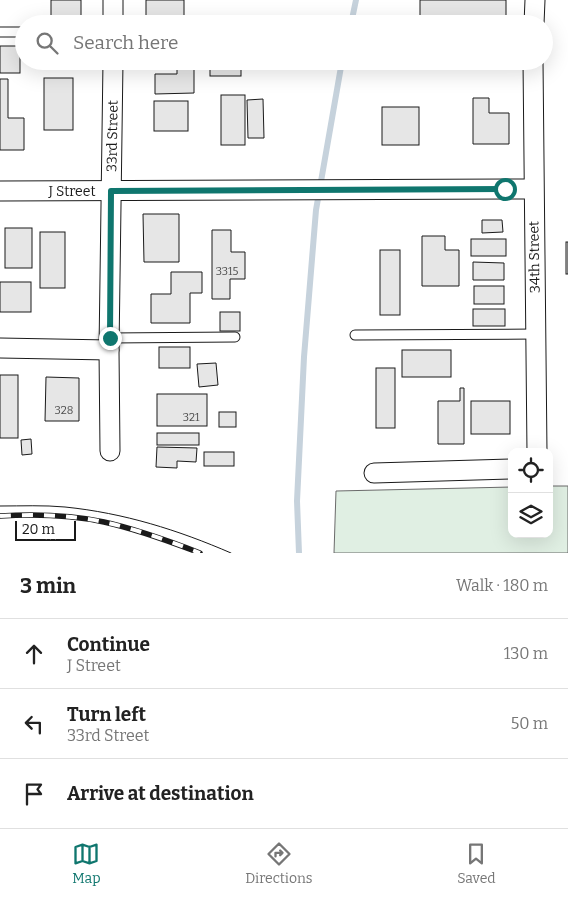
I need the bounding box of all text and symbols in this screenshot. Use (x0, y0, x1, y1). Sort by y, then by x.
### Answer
search box (15, 15, 553, 70)
icon: search (33, 29, 61, 57)
text: Search here (73, 31, 178, 54)
street label: 33rd Street (103, 100, 122, 172)
route start (494, 178, 517, 201)
street label: J Street (48, 183, 95, 200)
street label: 34th Street (525, 221, 544, 293)
house number: 3315 (216, 265, 238, 278)
route end (99, 327, 122, 350)
house number: 328 (55, 404, 73, 417)
house number: 321 (183, 411, 200, 424)
map controls (508, 448, 553, 538)
button: locate (508, 448, 553, 493)
button: layers (508, 493, 553, 538)
scale bar (15, 518, 76, 541)
text: 20 m (22, 521, 55, 538)
text: 3 min (20, 573, 76, 599)
text: Walk · 180 m (456, 576, 548, 595)
text: Continue (67, 633, 150, 656)
icon: ahead (20, 640, 48, 668)
text: 130 m (504, 644, 548, 663)
text: J Street (67, 656, 121, 675)
text: Turn left (67, 703, 146, 726)
icon: left (20, 710, 48, 738)
text: 50 m (511, 714, 548, 733)
text: 33rd Street (67, 726, 149, 745)
icon: arrive (20, 780, 48, 808)
text: Arrive at destination (67, 782, 254, 805)
tab: Map (72, 840, 101, 887)
tab: Directions (245, 840, 313, 887)
tab: Saved (457, 840, 496, 887)

